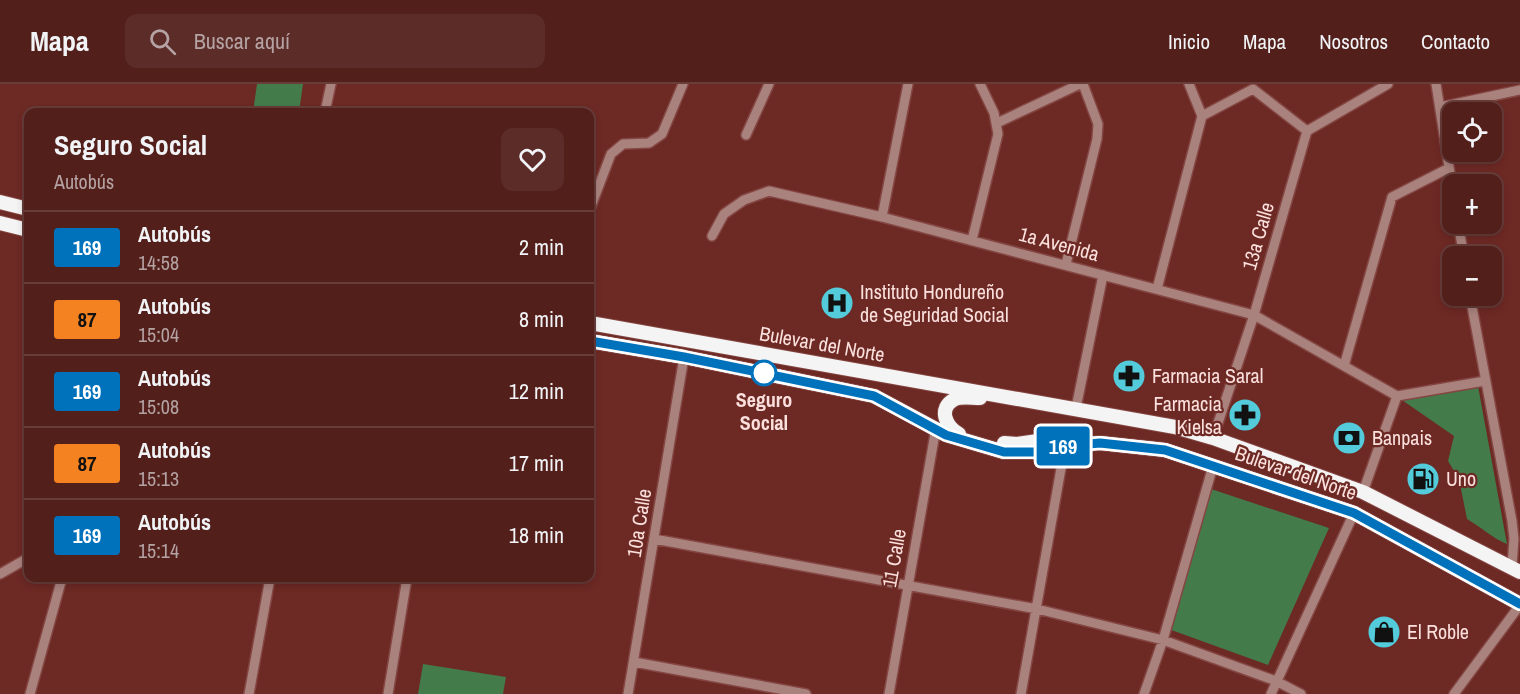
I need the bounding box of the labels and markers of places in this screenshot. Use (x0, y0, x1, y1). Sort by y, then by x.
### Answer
place label: Instituto Hondureño de Seguridad Social (860, 278, 1009, 328)
hospital icon: Instituto Hondureño de Seguridad Social (819, 285, 855, 321)
pharmacy icon: Farmacia Saral (1111, 358, 1147, 394)
marker: Seguro Social (751, 360, 777, 386)
place label: Farmacia Saral (1152, 362, 1263, 389)
place label: Seguro Social (736, 386, 792, 436)
place label: Farmacia Kielsa (1154, 390, 1222, 440)
pharmacy icon: Farmacia Kielsa (1227, 397, 1263, 433)
bank icon: Banpais (1331, 420, 1367, 456)
place label: Banpais (1372, 424, 1432, 451)
fuel station icon: Uno (1405, 461, 1441, 497)
place label: Uno (1446, 465, 1476, 492)
shop icon: El Roble (1366, 614, 1402, 650)
place label: El Roble (1407, 618, 1469, 645)

